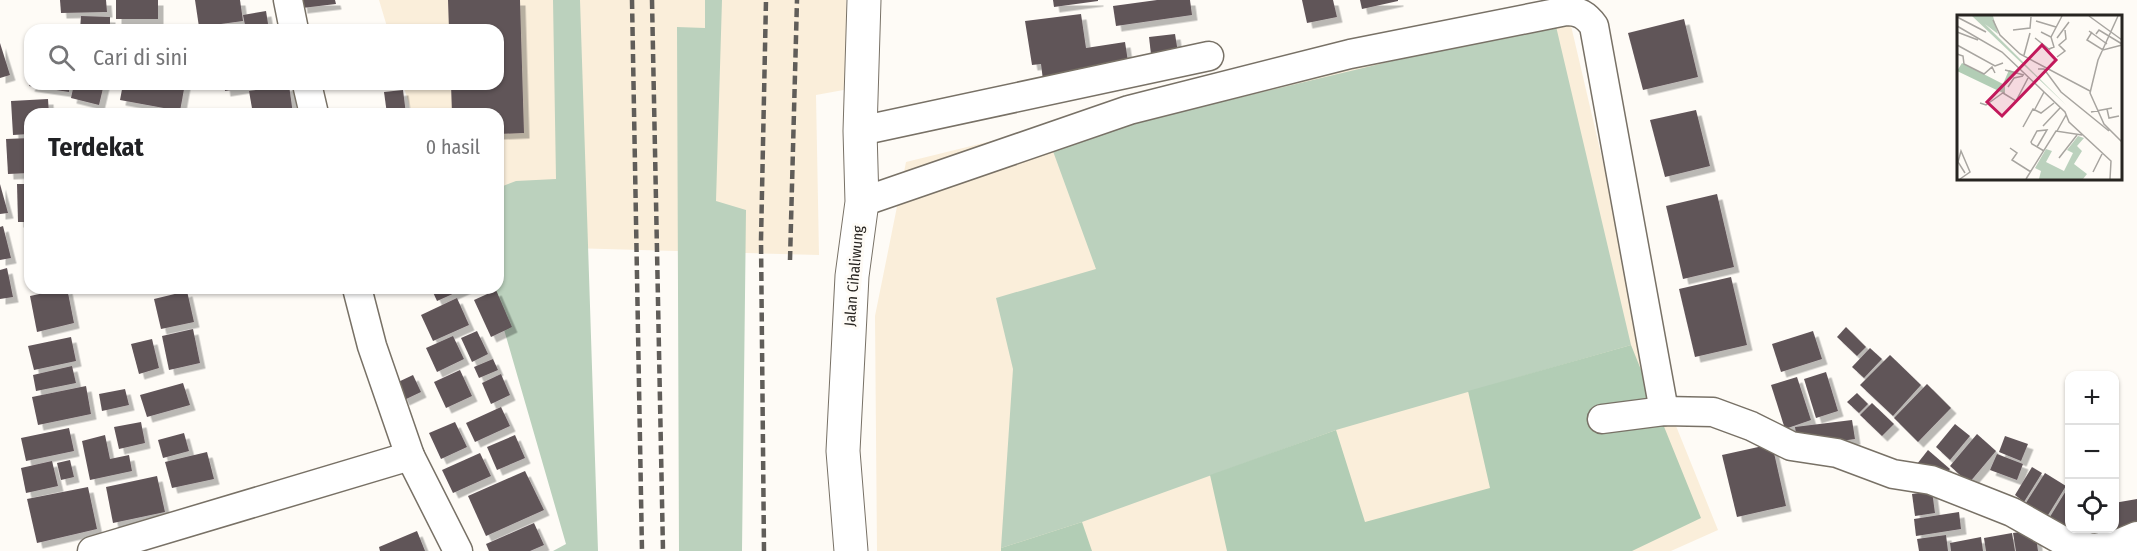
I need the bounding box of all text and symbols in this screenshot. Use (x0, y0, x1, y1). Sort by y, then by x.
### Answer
inset map (1957, 15, 2122, 180)
search box (24, 24, 504, 90)
icon: search (45, 41, 78, 74)
text: Cari di sini (93, 44, 188, 71)
text: Terdekat (48, 132, 144, 163)
text: 0 hasil (426, 135, 480, 159)
street label: Jalan Cihaliwung (841, 225, 867, 327)
map controls (2065, 371, 2119, 533)
button: + (2065, 371, 2119, 425)
button: − (2065, 425, 2119, 479)
button: locate (2065, 479, 2119, 533)

